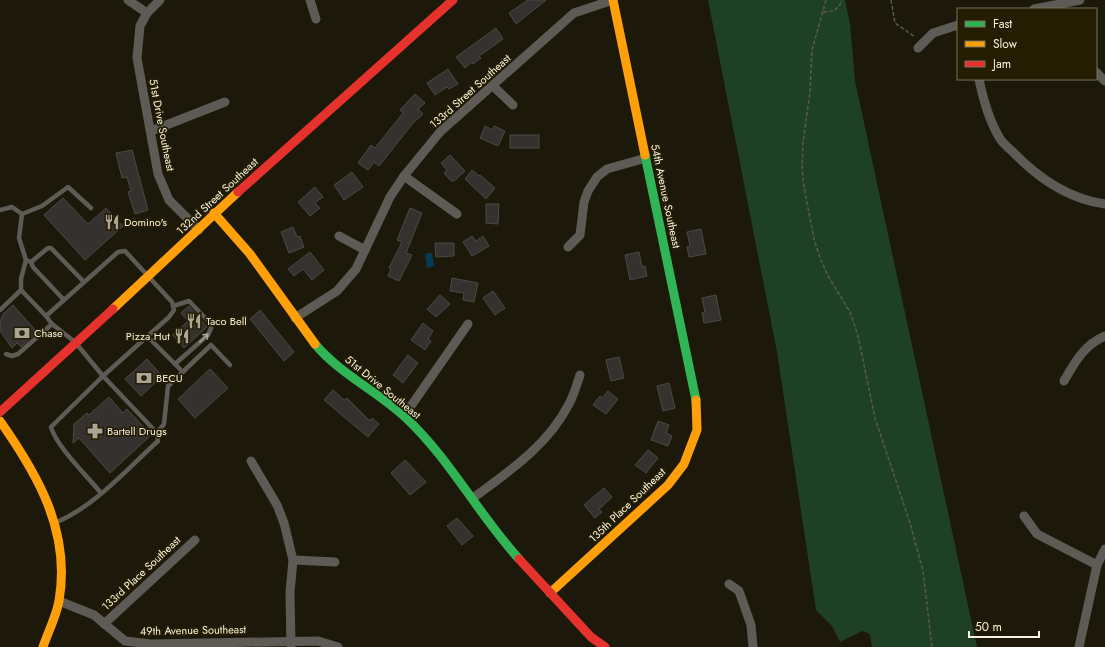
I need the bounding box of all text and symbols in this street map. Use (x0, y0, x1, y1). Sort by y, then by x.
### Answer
legend (957, 8, 1097, 80)
text: Fast (993, 15, 1012, 33)
text: Slow (993, 35, 1018, 53)
street label: 133rd Street Southeast (426, 50, 514, 132)
text: Jam (991, 55, 1011, 73)
street label: 51st Drive Southeast (145, 78, 179, 173)
street label: 54th Avenue Southeast (647, 142, 685, 250)
street label: 132nd Street Southeast (173, 154, 262, 238)
restaurant icon: Domino's (103, 213, 121, 231)
place label: Domino's (124, 214, 167, 230)
restaurant icon: Taco Bell (185, 312, 203, 330)
place label: Taco Bell (206, 313, 247, 329)
bank icon: Chase (13, 324, 31, 342)
place label: Chase (34, 325, 63, 341)
restaurant icon: Pizza Hut (173, 327, 191, 345)
place label: Pizza Hut (126, 328, 170, 344)
one-way arrow (199, 333, 209, 343)
street label: 51st Drive Southeast (342, 351, 425, 423)
bank icon: BECU (135, 369, 153, 387)
place label: BECU (156, 370, 183, 386)
pharmacy icon: Bartell Drugs (86, 422, 104, 440)
place label: Bartell Drugs (107, 423, 167, 439)
street label: 135th Place Southeast (585, 464, 669, 546)
street label: 133rd Place Southeast (98, 532, 184, 614)
scale bar (969, 613, 1039, 639)
text: 50 m (975, 618, 1002, 636)
street label: 49th Avenue Southeast (140, 621, 247, 639)

